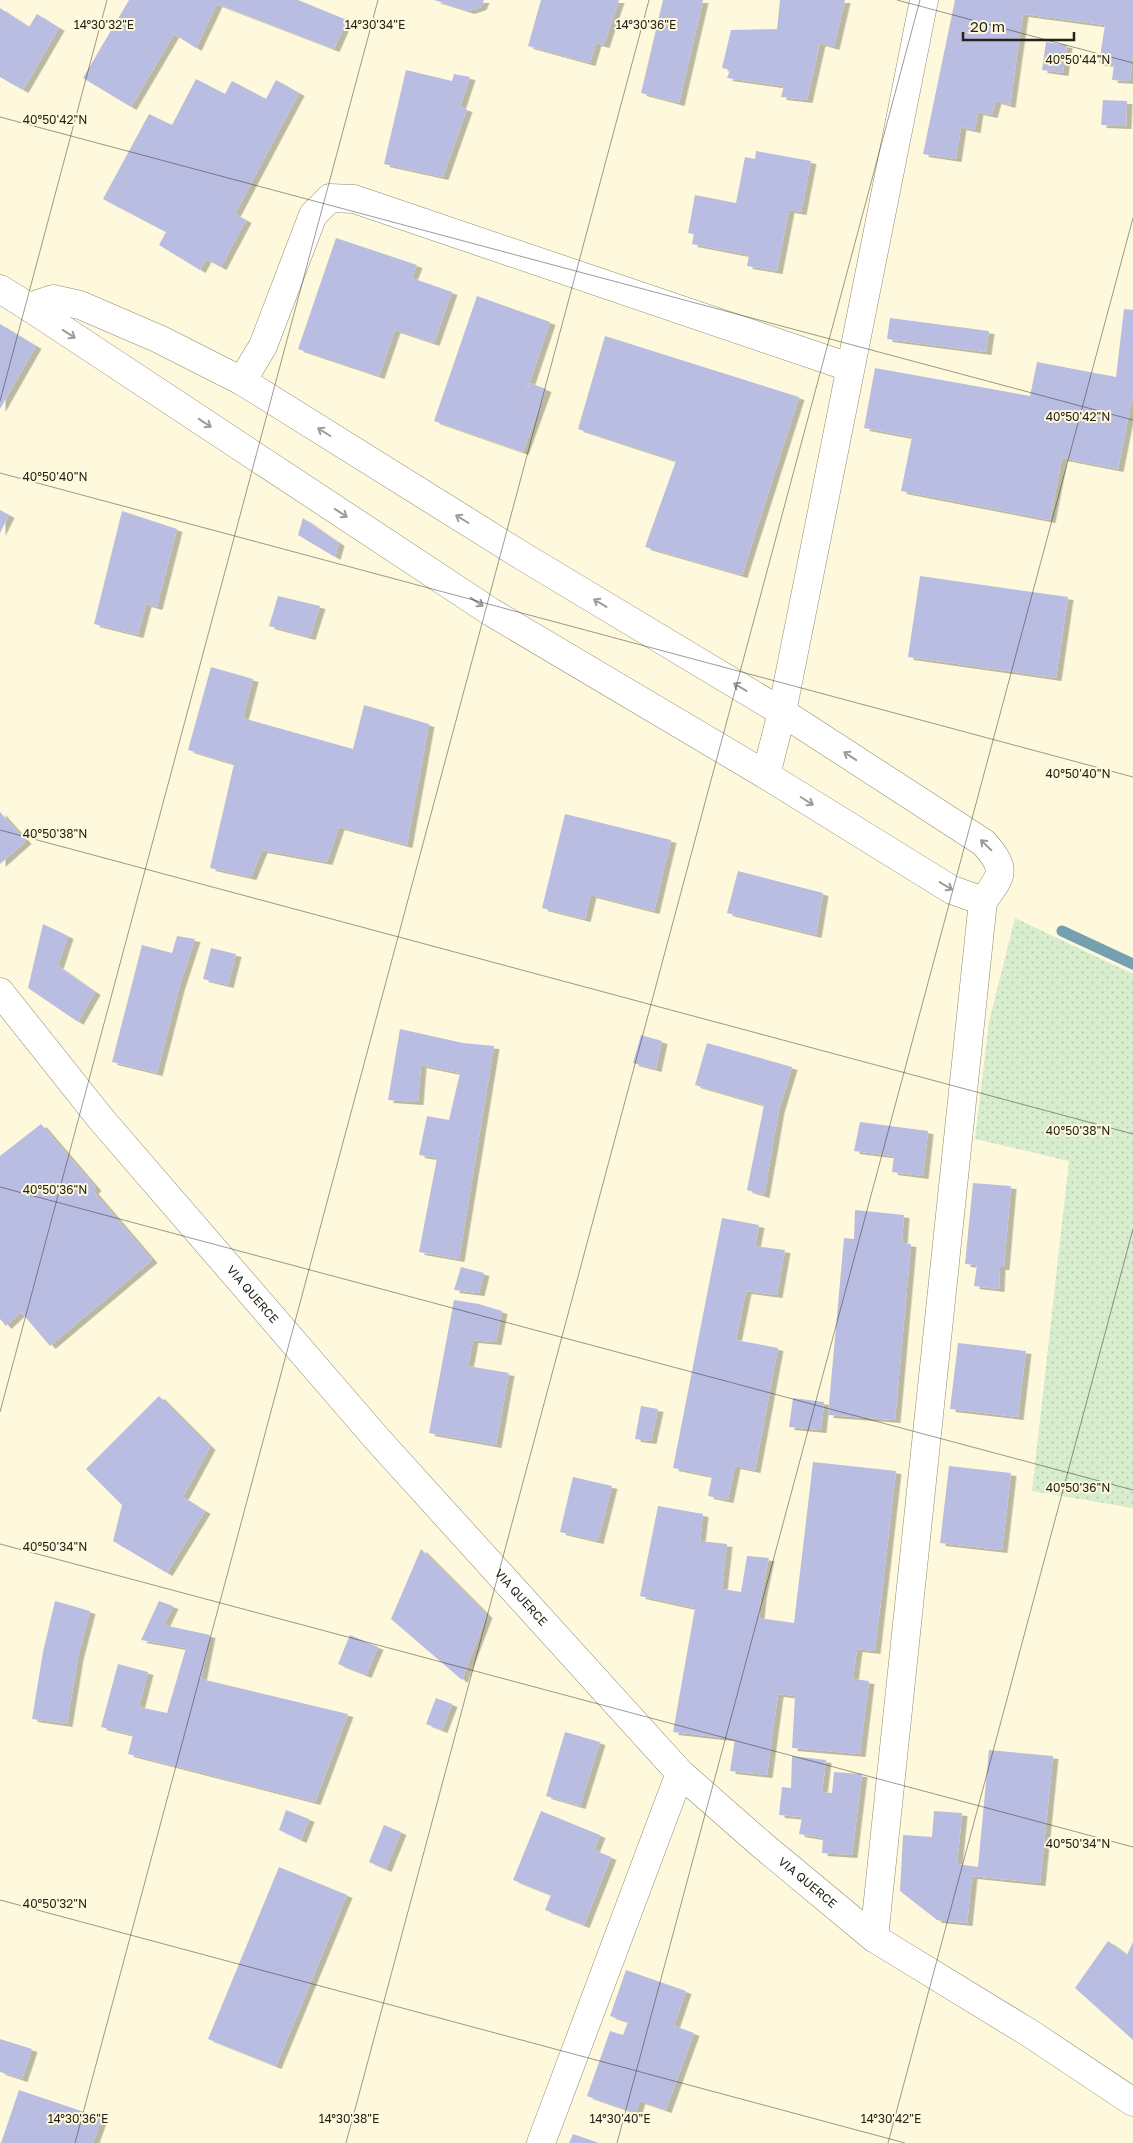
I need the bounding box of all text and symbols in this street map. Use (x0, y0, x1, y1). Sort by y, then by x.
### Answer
scale bar (963, 10, 1074, 42)
text: 14°30'32"E (74, 17, 134, 32)
text: 14°30'34"E (345, 17, 405, 32)
text: 14°30'36"E (616, 17, 676, 32)
text: 20 m (970, 17, 1005, 35)
text: 40°50'44"N (1046, 52, 1110, 67)
text: 40°50'42"N (23, 112, 87, 127)
one-way arrow (62, 329, 76, 339)
text: 40°50'42"N (1046, 409, 1110, 424)
one-way arrow (198, 418, 212, 429)
one-way arrow (317, 427, 331, 437)
text: 40°50'40"N (22, 469, 88, 484)
one-way arrow (334, 507, 348, 518)
one-way arrow (455, 513, 469, 523)
one-way arrow (469, 597, 483, 607)
one-way arrow (594, 598, 608, 608)
one-way arrow (733, 681, 747, 691)
one-way arrow (844, 751, 858, 761)
text: 40°50'40"N (1045, 766, 1111, 781)
one-way arrow (800, 796, 814, 806)
text: 40°50'38"N (23, 826, 87, 841)
one-way arrow (980, 840, 992, 852)
one-way arrow (938, 881, 952, 891)
text: 40°50'38"N (1046, 1123, 1110, 1138)
text: 40°50'36"N (23, 1182, 87, 1197)
street label: VIA QUERCE (224, 1262, 282, 1326)
text: 40°50'36"N (1046, 1480, 1110, 1495)
text: 40°50'34"N (23, 1539, 87, 1554)
street label: VIA QUERCE (492, 1566, 551, 1629)
text: 40°50'34"N (1046, 1836, 1110, 1851)
street label: VIA QUERCE (775, 1854, 840, 1911)
text: 40°50'32"N (23, 1896, 87, 1911)
text: 14°30'36"E (48, 2111, 108, 2126)
text: 14°30'38"E (319, 2111, 379, 2126)
text: 14°30'40"E (589, 2111, 651, 2126)
text: 14°30'42"E (861, 2111, 921, 2126)

